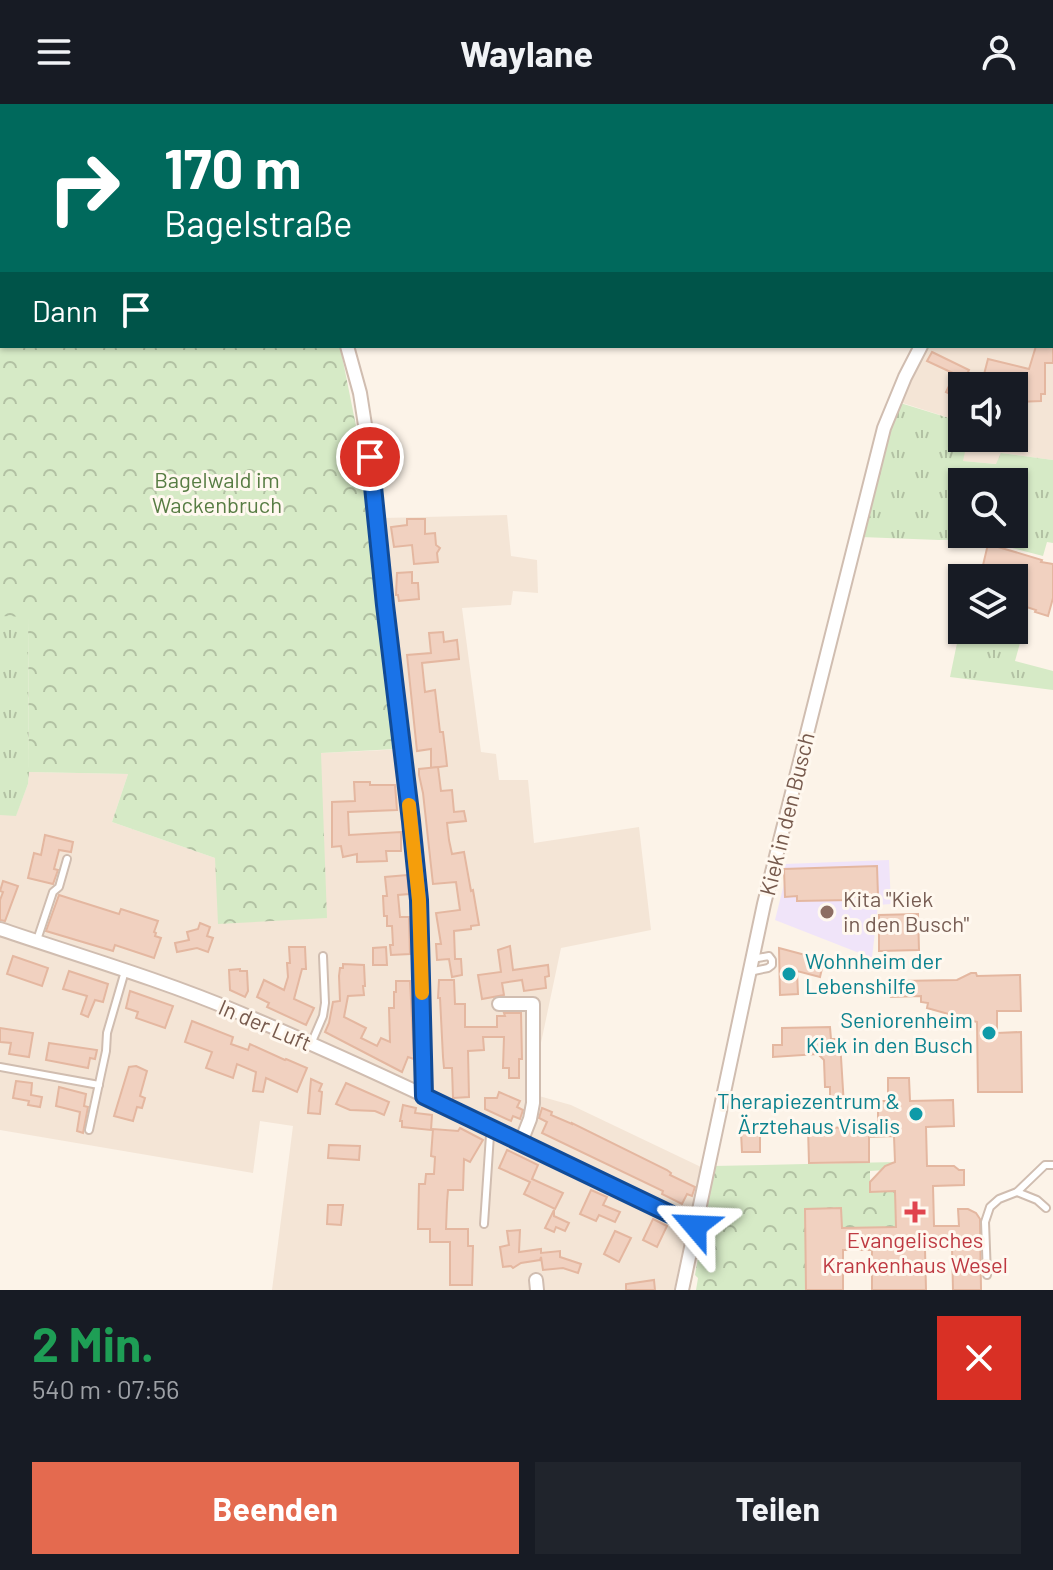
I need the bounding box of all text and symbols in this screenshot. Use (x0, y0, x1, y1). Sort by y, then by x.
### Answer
icon: menu (32, 30, 76, 74)
icon: person (977, 30, 1021, 74)
text: Waylane (460, 31, 593, 74)
text: 170 m (164, 133, 301, 200)
icon: right (32, 136, 136, 240)
text: Bagelstraße (164, 201, 353, 244)
icon: arrive (114, 288, 158, 332)
text: Dann (32, 292, 98, 328)
map controls (948, 372, 1028, 644)
button: sound (948, 372, 1028, 452)
pin (336, 423, 404, 491)
icon: arrive (348, 435, 392, 479)
park label: Bagelwald im Wackenbruch (152, 466, 282, 517)
button: search (948, 468, 1028, 548)
button: layers (948, 564, 1028, 644)
street label: Kiek in den Busch (753, 729, 819, 898)
place label: Kita "Kiek in den Busch" (843, 885, 969, 936)
marker: Kita "Kiek in den Busch" (818, 903, 836, 921)
place label: Wohnheim der Lebenshilfe (805, 947, 942, 998)
marker: Wohnheim der Lebenshilfe (780, 965, 798, 983)
street label: In der Luft (215, 993, 316, 1055)
place label: Seniorenheim Kiek in den Busch (806, 1006, 973, 1057)
marker: Seniorenheim Kiek in den Busch (980, 1024, 998, 1042)
place label: Therapiezentrum & Ärztehaus Visalis (717, 1087, 900, 1138)
marker: Therapiezentrum & Ärztehaus Visalis (907, 1105, 925, 1123)
position arrow (653, 1184, 737, 1268)
marker: Evangelisches Krankenhaus Wesel (904, 1201, 926, 1223)
place label: Evangelisches Krankenhaus Wesel (822, 1226, 1008, 1277)
text: 2 Min. (32, 1314, 154, 1372)
button: close (937, 1316, 1021, 1400)
text: 540 m · 07:56 (32, 1373, 180, 1404)
button: Beenden (32, 1462, 519, 1554)
button: Teilen (535, 1462, 1021, 1554)

